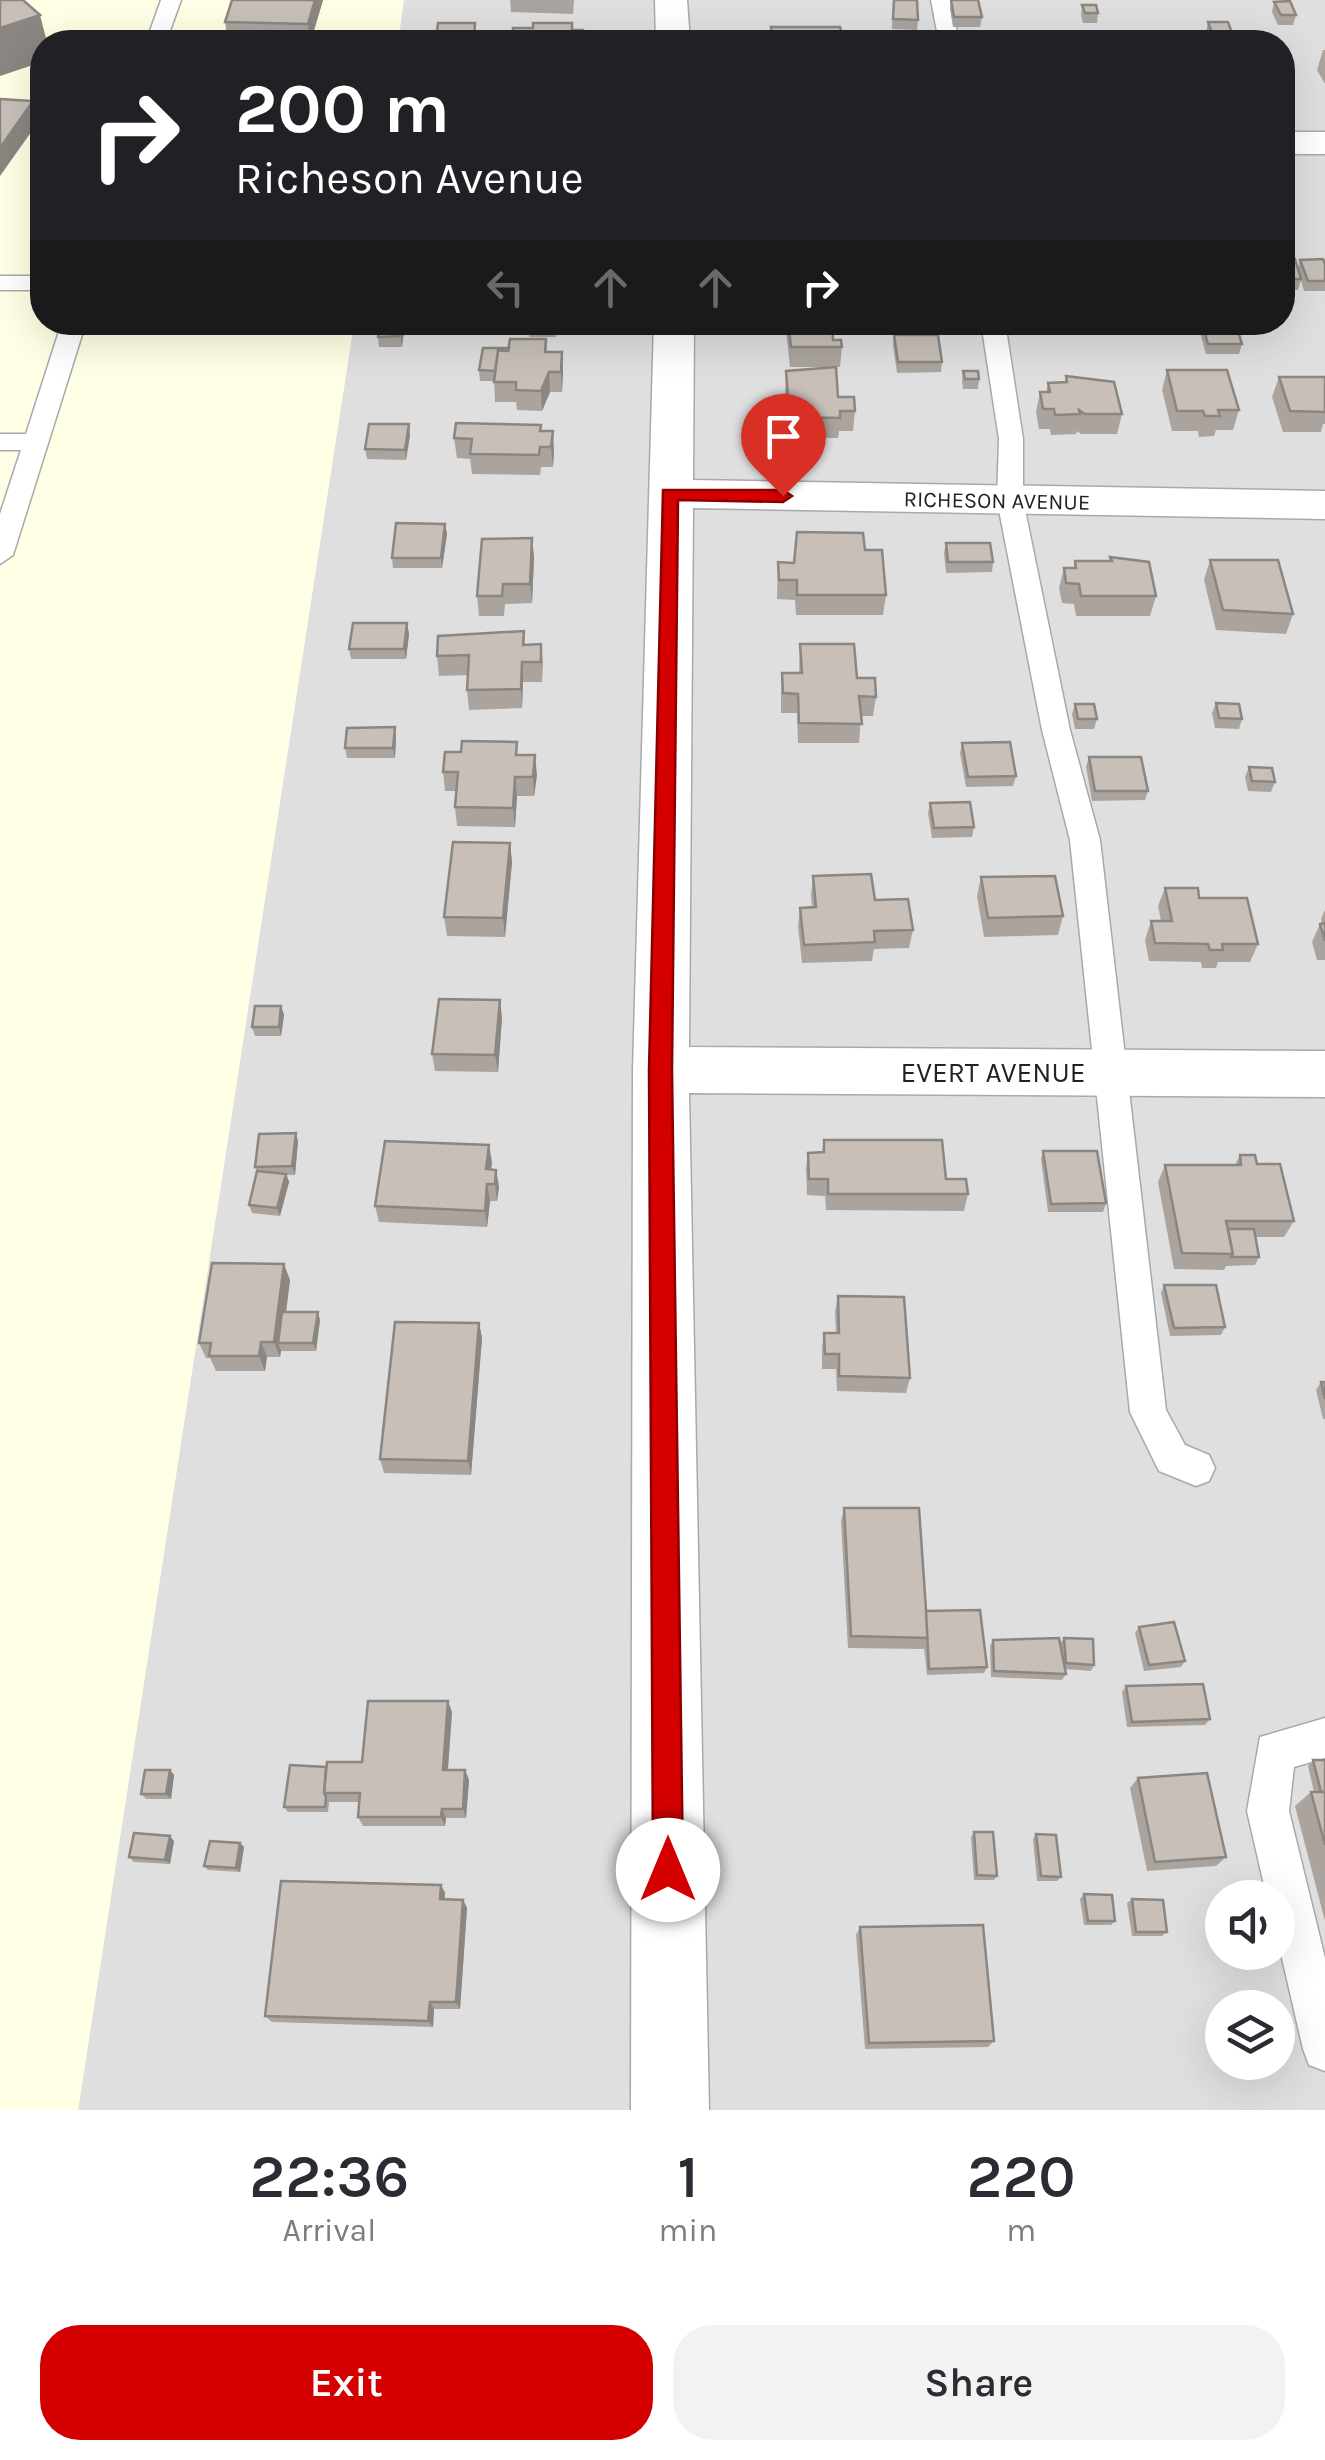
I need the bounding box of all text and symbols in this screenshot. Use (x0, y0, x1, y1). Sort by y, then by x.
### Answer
text: 200 m (235, 68, 450, 150)
icon: right (70, 70, 200, 200)
text: Richeson Avenue (235, 152, 584, 204)
icon: left (478, 260, 533, 315)
icon: ahead (583, 260, 638, 315)
icon: ahead (688, 260, 743, 315)
icon: right (793, 260, 848, 315)
pin (741, 394, 826, 497)
icon: arrive (756, 409, 811, 464)
street label: RICHESON AVENUE (904, 486, 1090, 516)
street label: EVERT AVENUE (901, 1056, 1086, 1089)
position arrow (616, 1818, 720, 1922)
map controls (1205, 1880, 1295, 2080)
button: sound (1205, 1880, 1295, 1970)
button: layers (1205, 1990, 1295, 2080)
text: 22:36 (249, 2142, 409, 2212)
text: 1 (677, 2142, 698, 2212)
text: 220 (967, 2142, 1076, 2212)
text: Arrival (282, 2212, 376, 2249)
text: min (659, 2212, 717, 2249)
text: m (1006, 2212, 1036, 2249)
button: Exit (40, 2325, 653, 2440)
button: Share (673, 2325, 1285, 2440)

